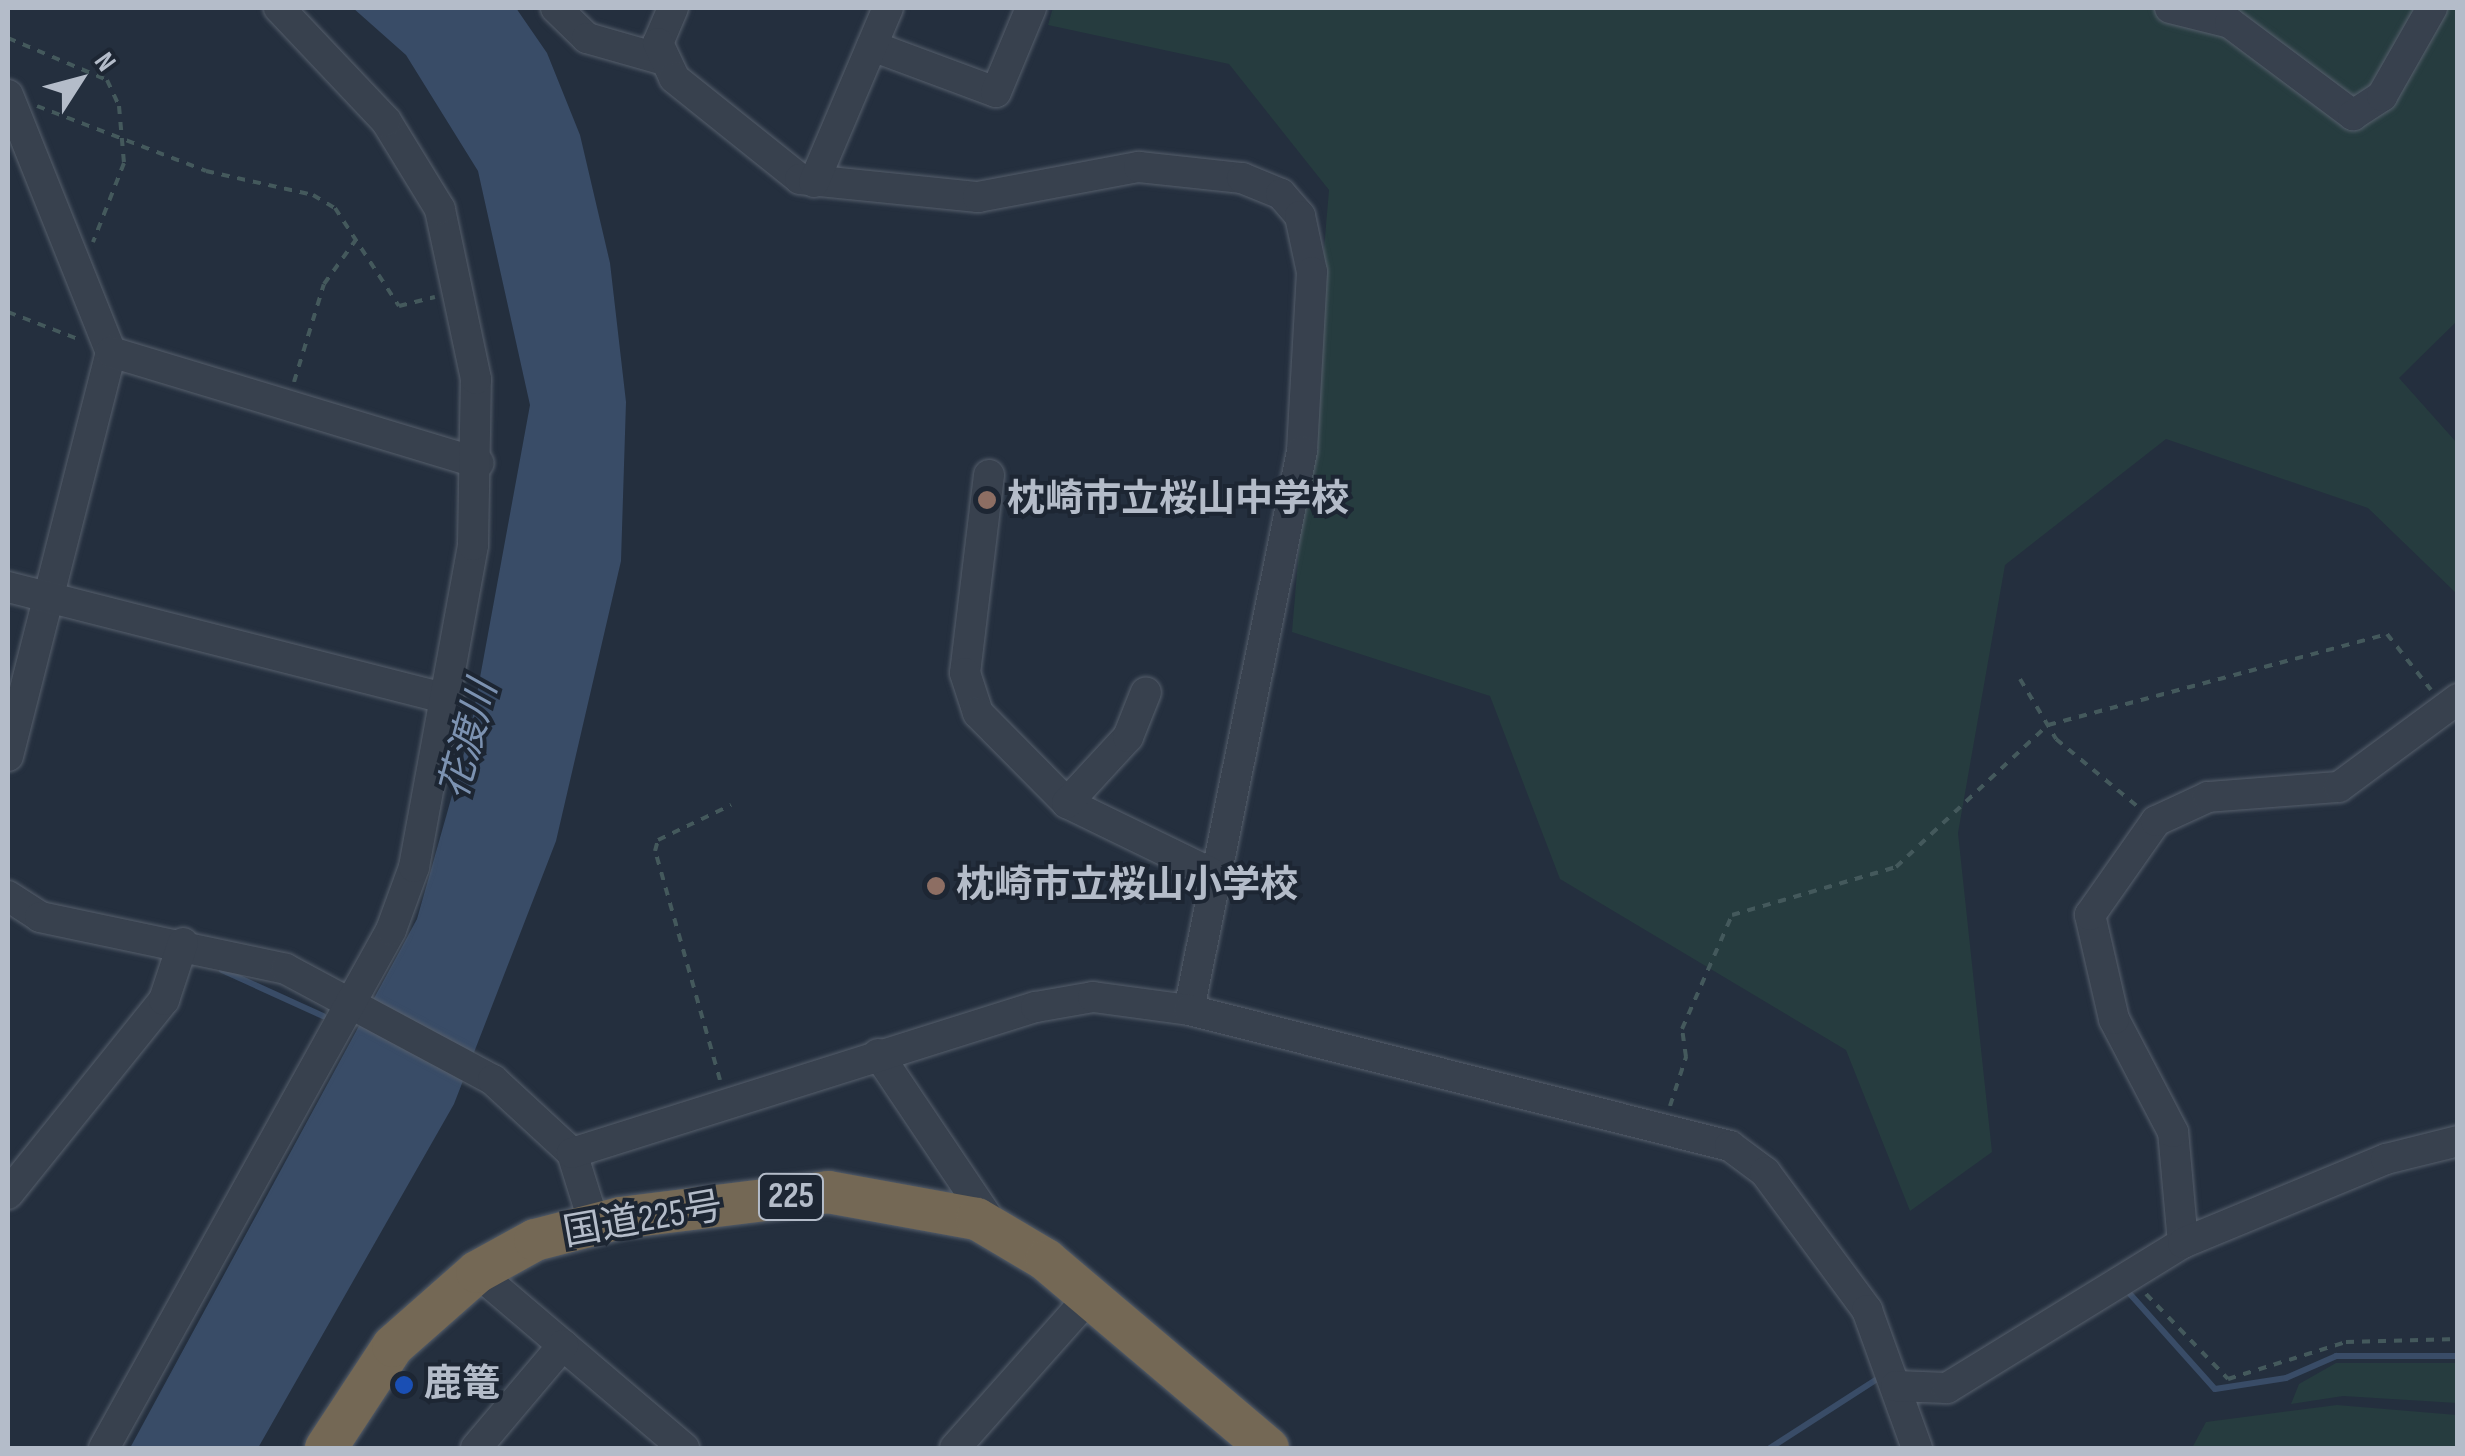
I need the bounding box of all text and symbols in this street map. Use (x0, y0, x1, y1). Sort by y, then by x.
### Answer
north arrow (30, 30, 130, 130)
text: N (87, 46, 122, 78)
place label: 枕崎市立桜山中学校 (1007, 477, 1349, 523)
marker: 枕崎市立桜山中学校 (976, 489, 998, 511)
water label: 花渡川 (430, 676, 508, 804)
place label: 枕崎市立桜山小学校 (956, 863, 1298, 909)
marker: 枕崎市立桜山小学校 (925, 875, 947, 897)
road number: 225 (756, 1167, 826, 1227)
street label: 国道225号 (560, 1184, 726, 1256)
place label: 鹿篭 (424, 1362, 500, 1408)
marker: 鹿篭 (393, 1374, 415, 1396)

